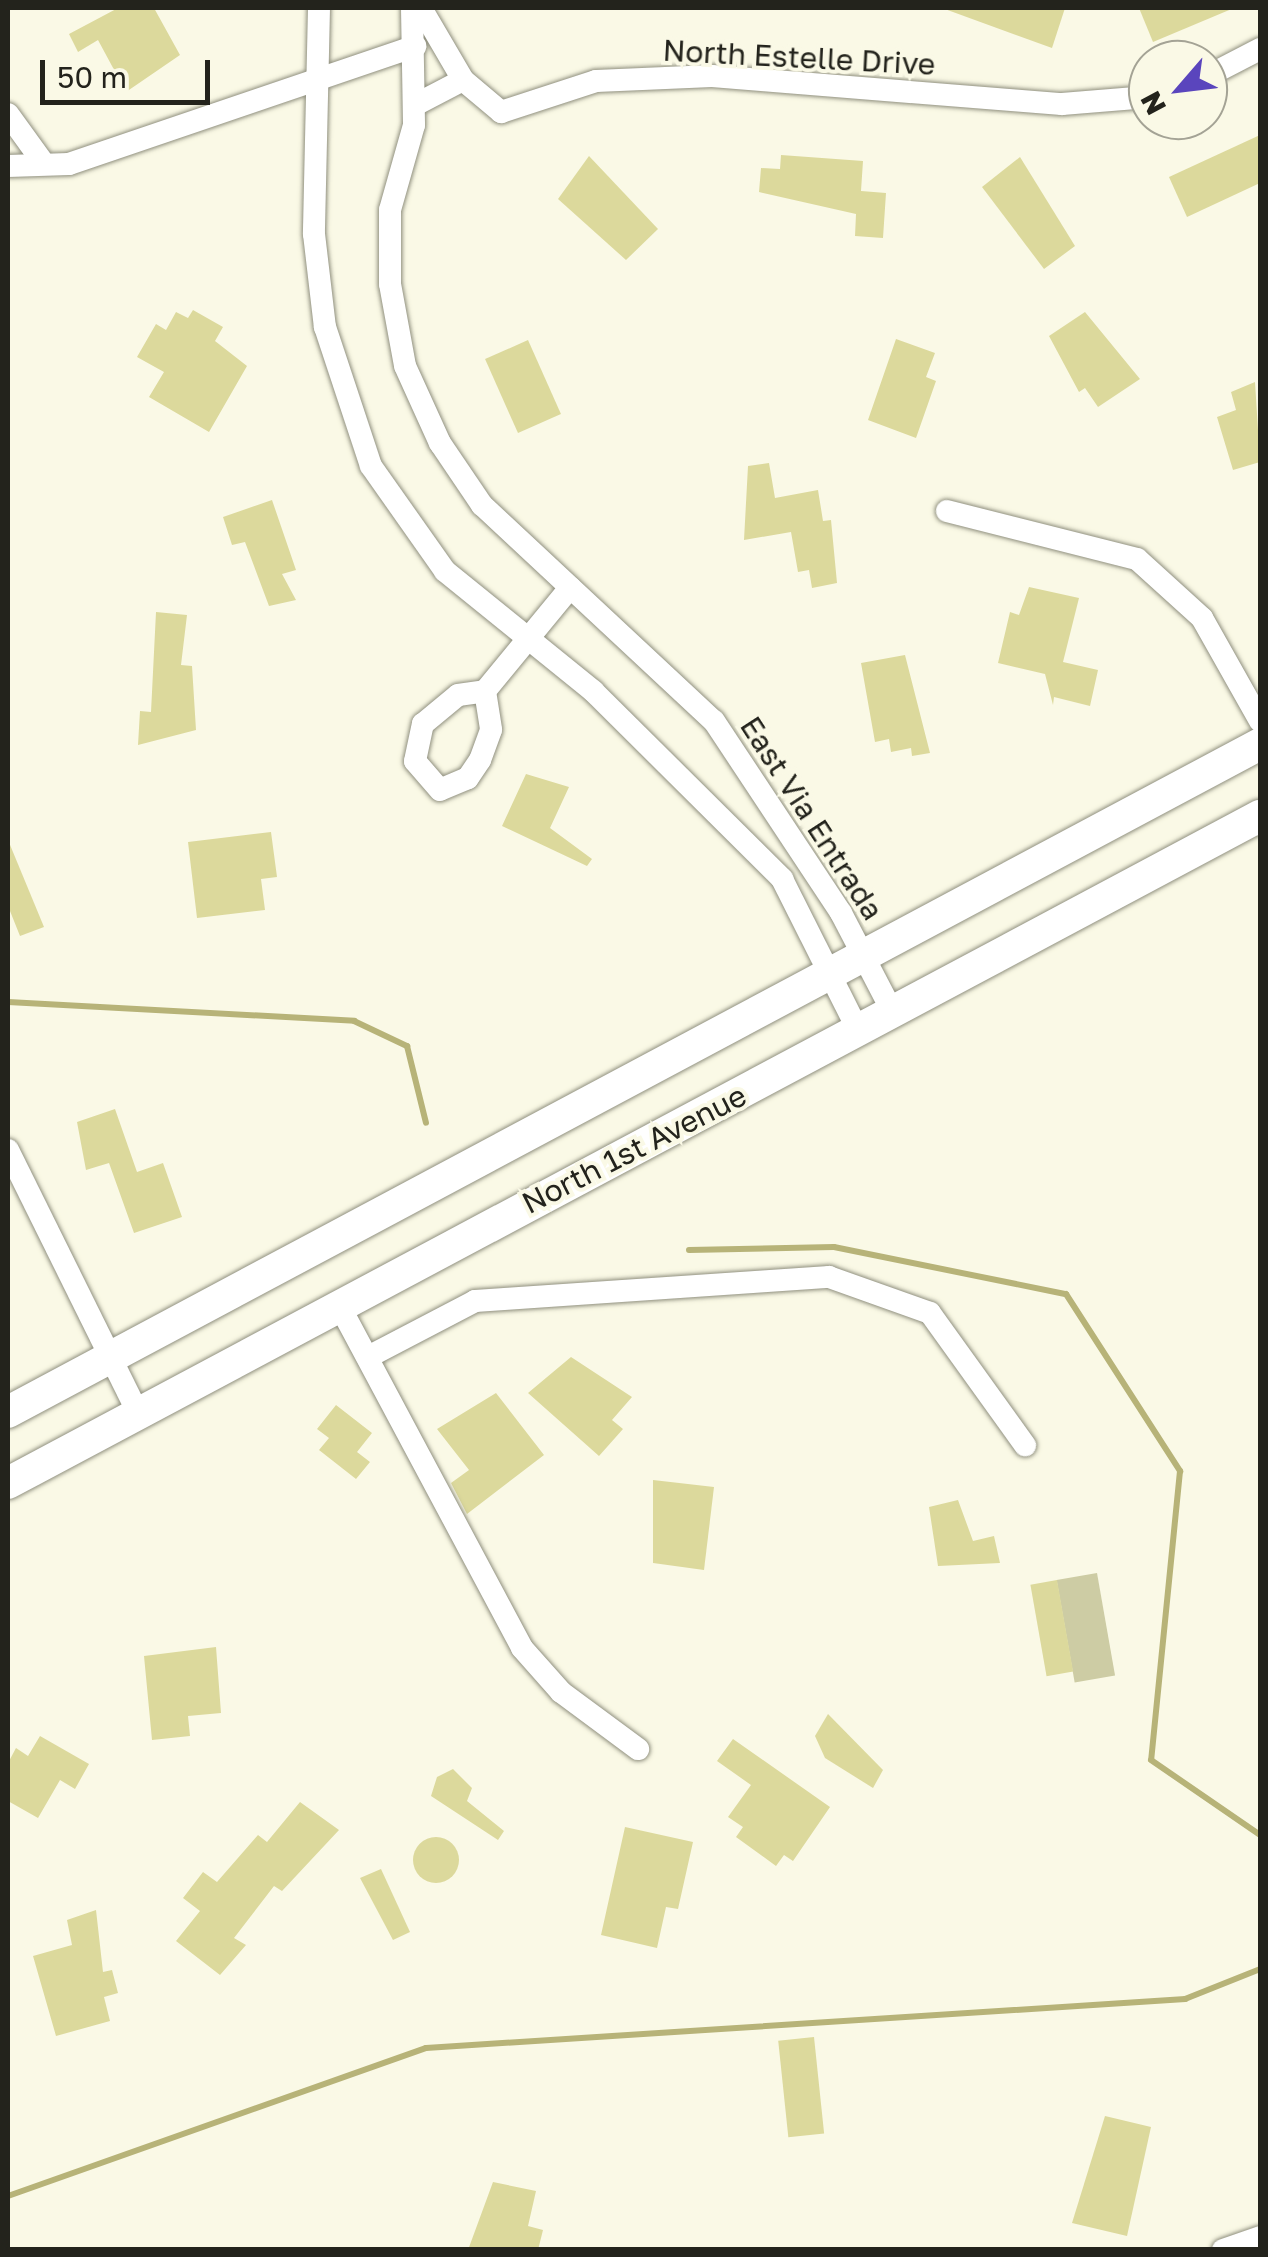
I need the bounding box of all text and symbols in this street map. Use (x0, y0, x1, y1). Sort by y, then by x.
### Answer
street label: North Estelle Drive (662, 32, 936, 82)
scale bar (45, 40, 215, 102)
north arrow (1128, 40, 1228, 140)
text: 50 m (57, 59, 127, 95)
text: N (1133, 86, 1172, 121)
street label: East Via Entrada (733, 710, 891, 926)
street label: North 1st Avenue (516, 1077, 752, 1221)

